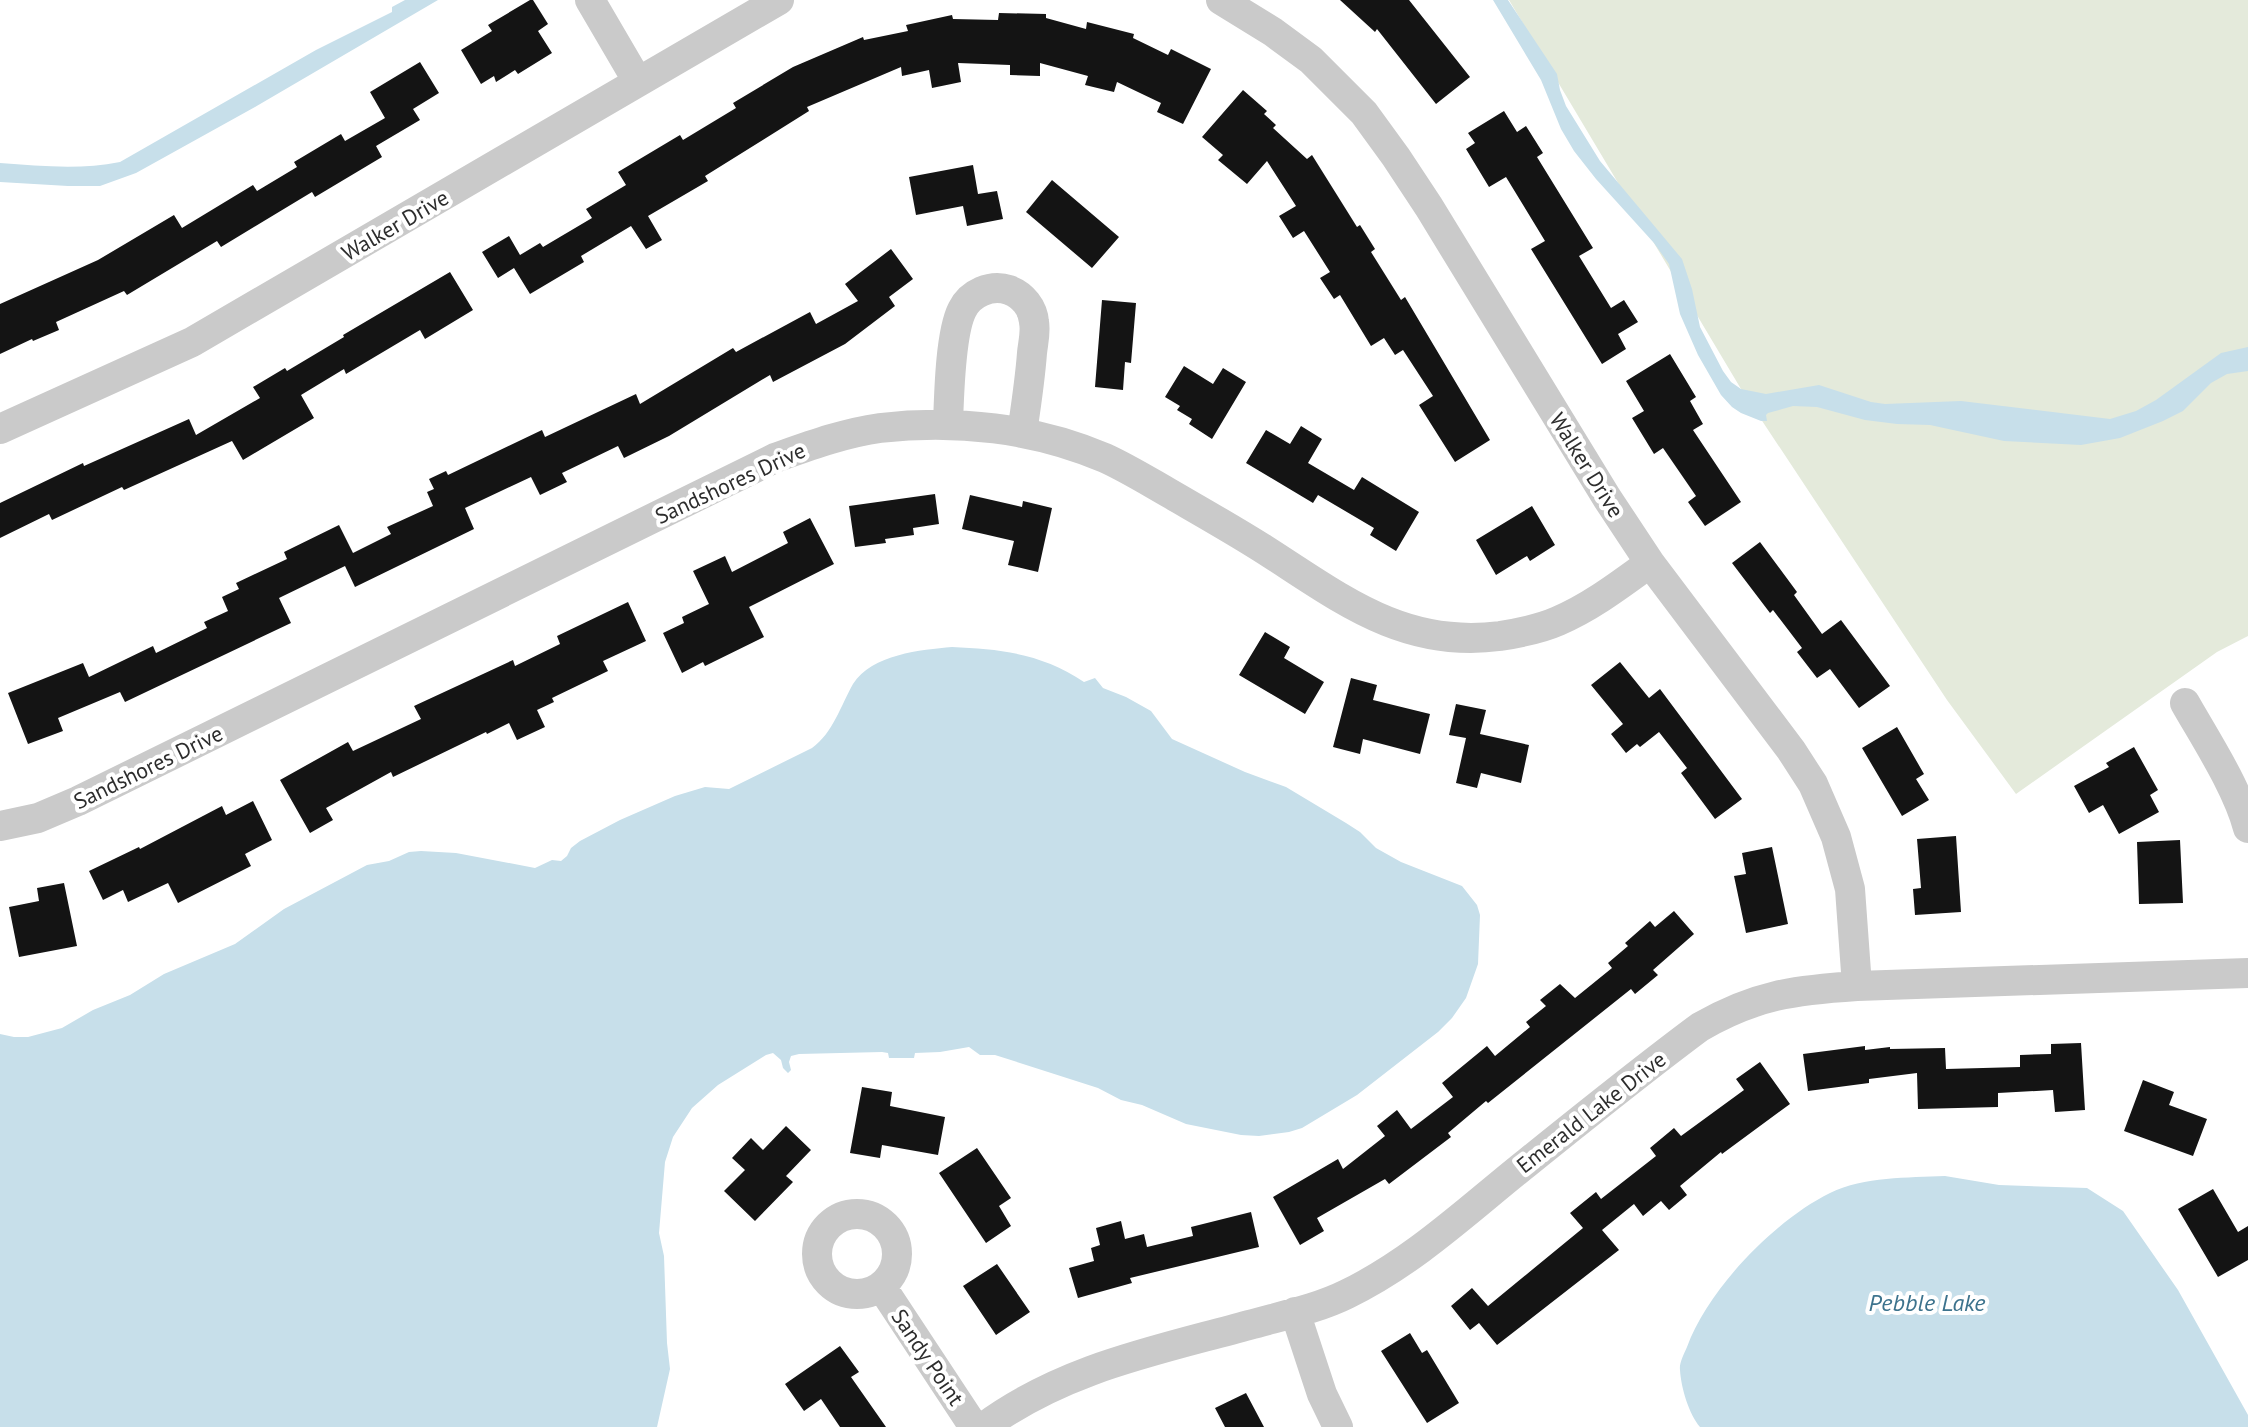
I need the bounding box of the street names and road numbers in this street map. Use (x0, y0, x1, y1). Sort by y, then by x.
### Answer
street label: Walker Drive (337, 183, 453, 267)
street label: Walker Drive (1544, 407, 1630, 523)
street label: Sandshores Drive (650, 436, 810, 530)
street label: Sandshores Drive (69, 719, 227, 815)
street label: Emerald Lake Drive (1511, 1045, 1671, 1179)
street label: Sandy Point (886, 1303, 971, 1411)

